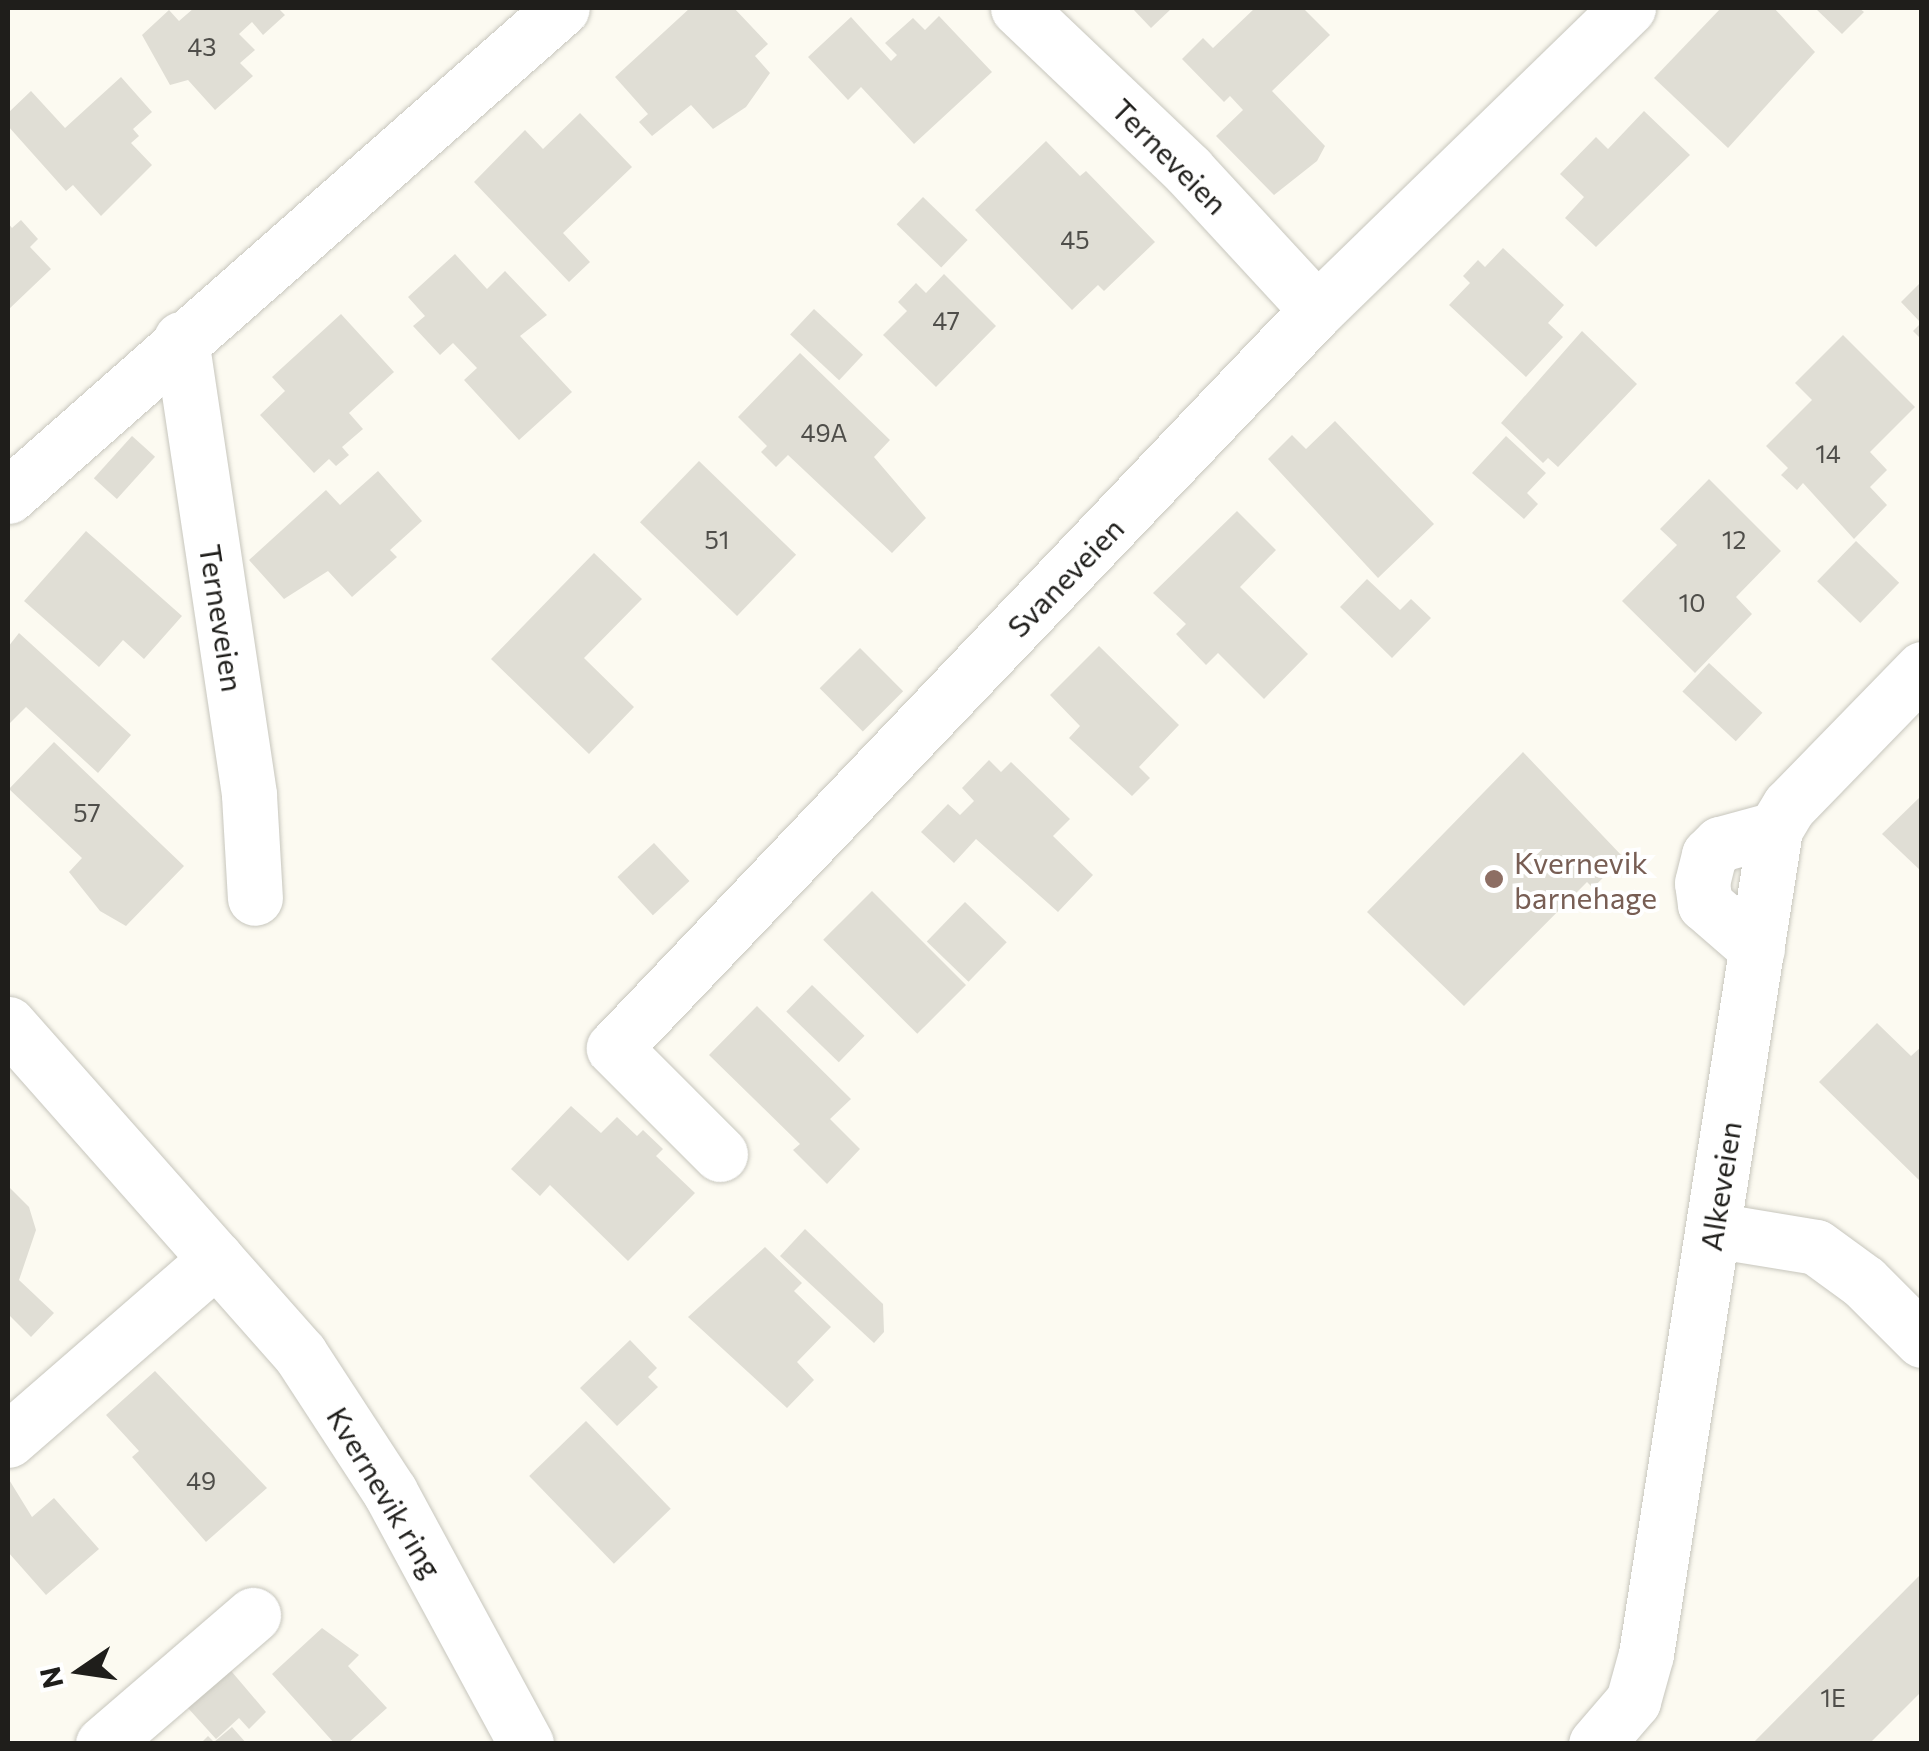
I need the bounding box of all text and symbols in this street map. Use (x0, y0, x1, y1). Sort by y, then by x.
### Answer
house number: 43 (187, 31, 217, 61)
street label: Terneveien (1105, 91, 1235, 221)
house number: 45 (1060, 224, 1090, 254)
house number: 47 (932, 305, 960, 335)
house number: 49A (801, 417, 847, 447)
house number: 14 (1815, 438, 1841, 468)
street label: Svaneveien (999, 510, 1131, 644)
house number: 51 (704, 524, 730, 554)
house number: 12 (1722, 524, 1746, 554)
street label: Terneveien (193, 542, 251, 694)
house number: 10 (1679, 587, 1705, 617)
house number: 57 (73, 797, 101, 827)
place label: Kvernevik barnehage (1514, 844, 1657, 914)
marker: Kvernevik barnehage (1483, 868, 1505, 890)
street label: Alkeveien (1692, 1119, 1748, 1253)
street label: Kvernevik ring (320, 1400, 450, 1584)
house number: 49 (186, 1465, 216, 1495)
north arrow (30, 1621, 130, 1721)
text: N (32, 1664, 70, 1692)
house number: 1E (1820, 1682, 1846, 1712)

